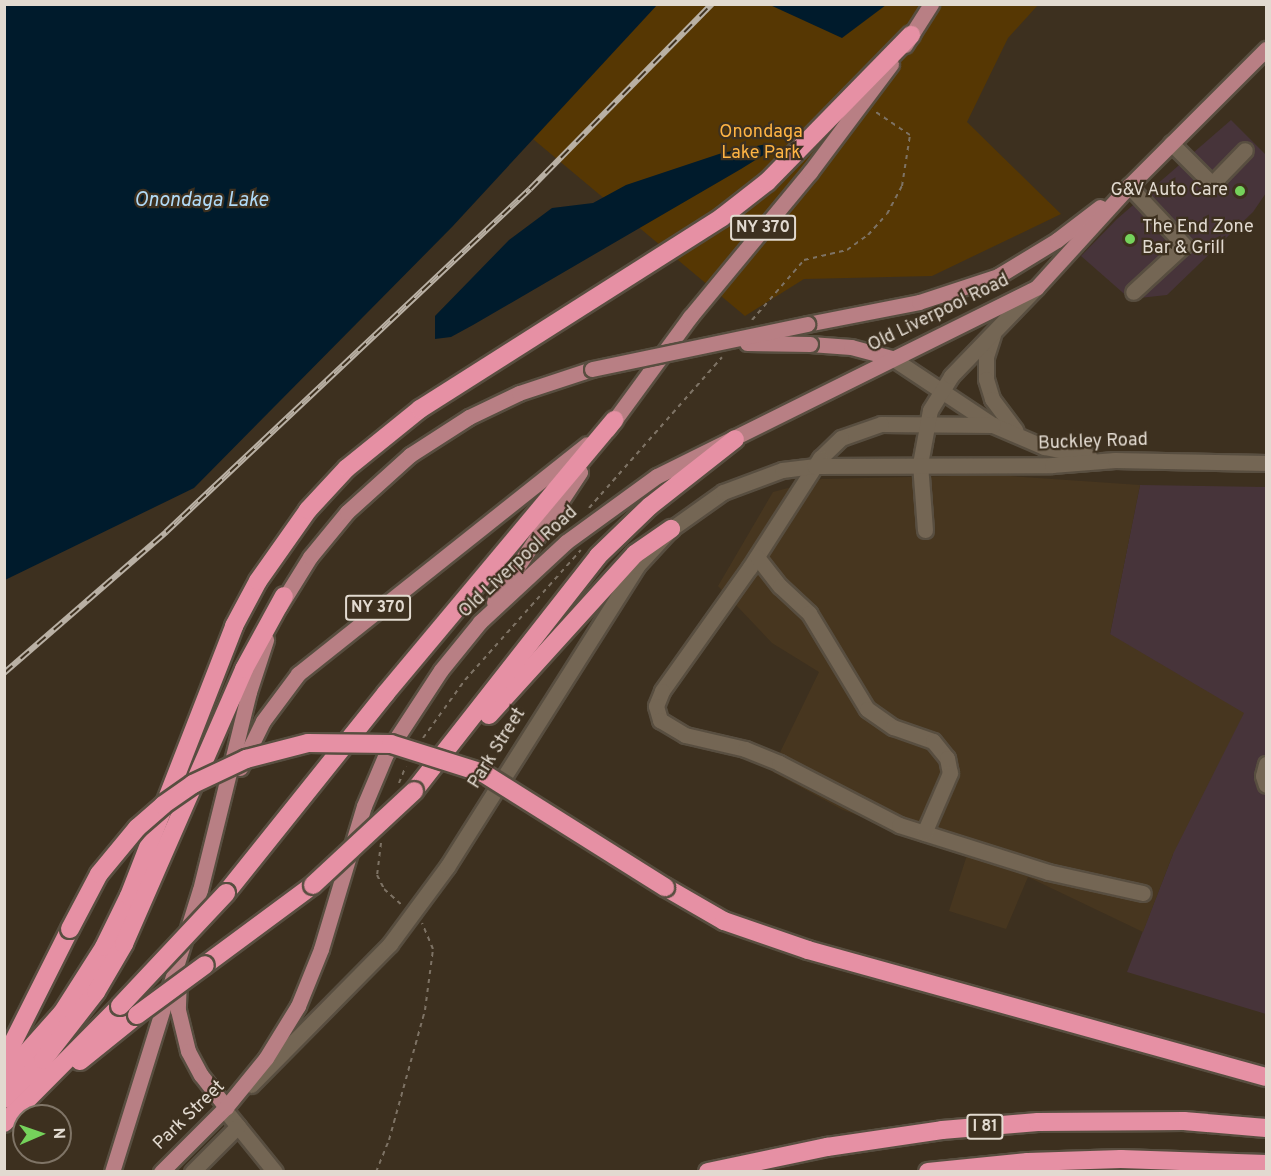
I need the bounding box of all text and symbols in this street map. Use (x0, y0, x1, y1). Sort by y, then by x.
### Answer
park label: Onondaga Lake Park (719, 123, 803, 166)
place label: G&V Auto Care (1109, 180, 1228, 202)
marker: G&V Auto Care (1233, 184, 1247, 198)
water label: Onondaga Lake (134, 189, 268, 213)
road number: NY 370 (728, 215, 798, 241)
place label: The End Zone Bar & Grill (1142, 218, 1254, 260)
marker: The End Zone Bar & Grill (1123, 232, 1137, 246)
street label: Old Liverpool Road (865, 270, 1013, 358)
street label: Buckley Road (1038, 430, 1148, 456)
street label: Old Liverpool Road (455, 503, 583, 623)
road number: NY 370 (344, 595, 412, 621)
street label: Park Street (465, 705, 531, 793)
street label: Park Street (150, 1077, 230, 1155)
north arrow (12, 1104, 72, 1164)
road number: I 81 (966, 1114, 1004, 1140)
text: N (48, 1127, 68, 1140)

